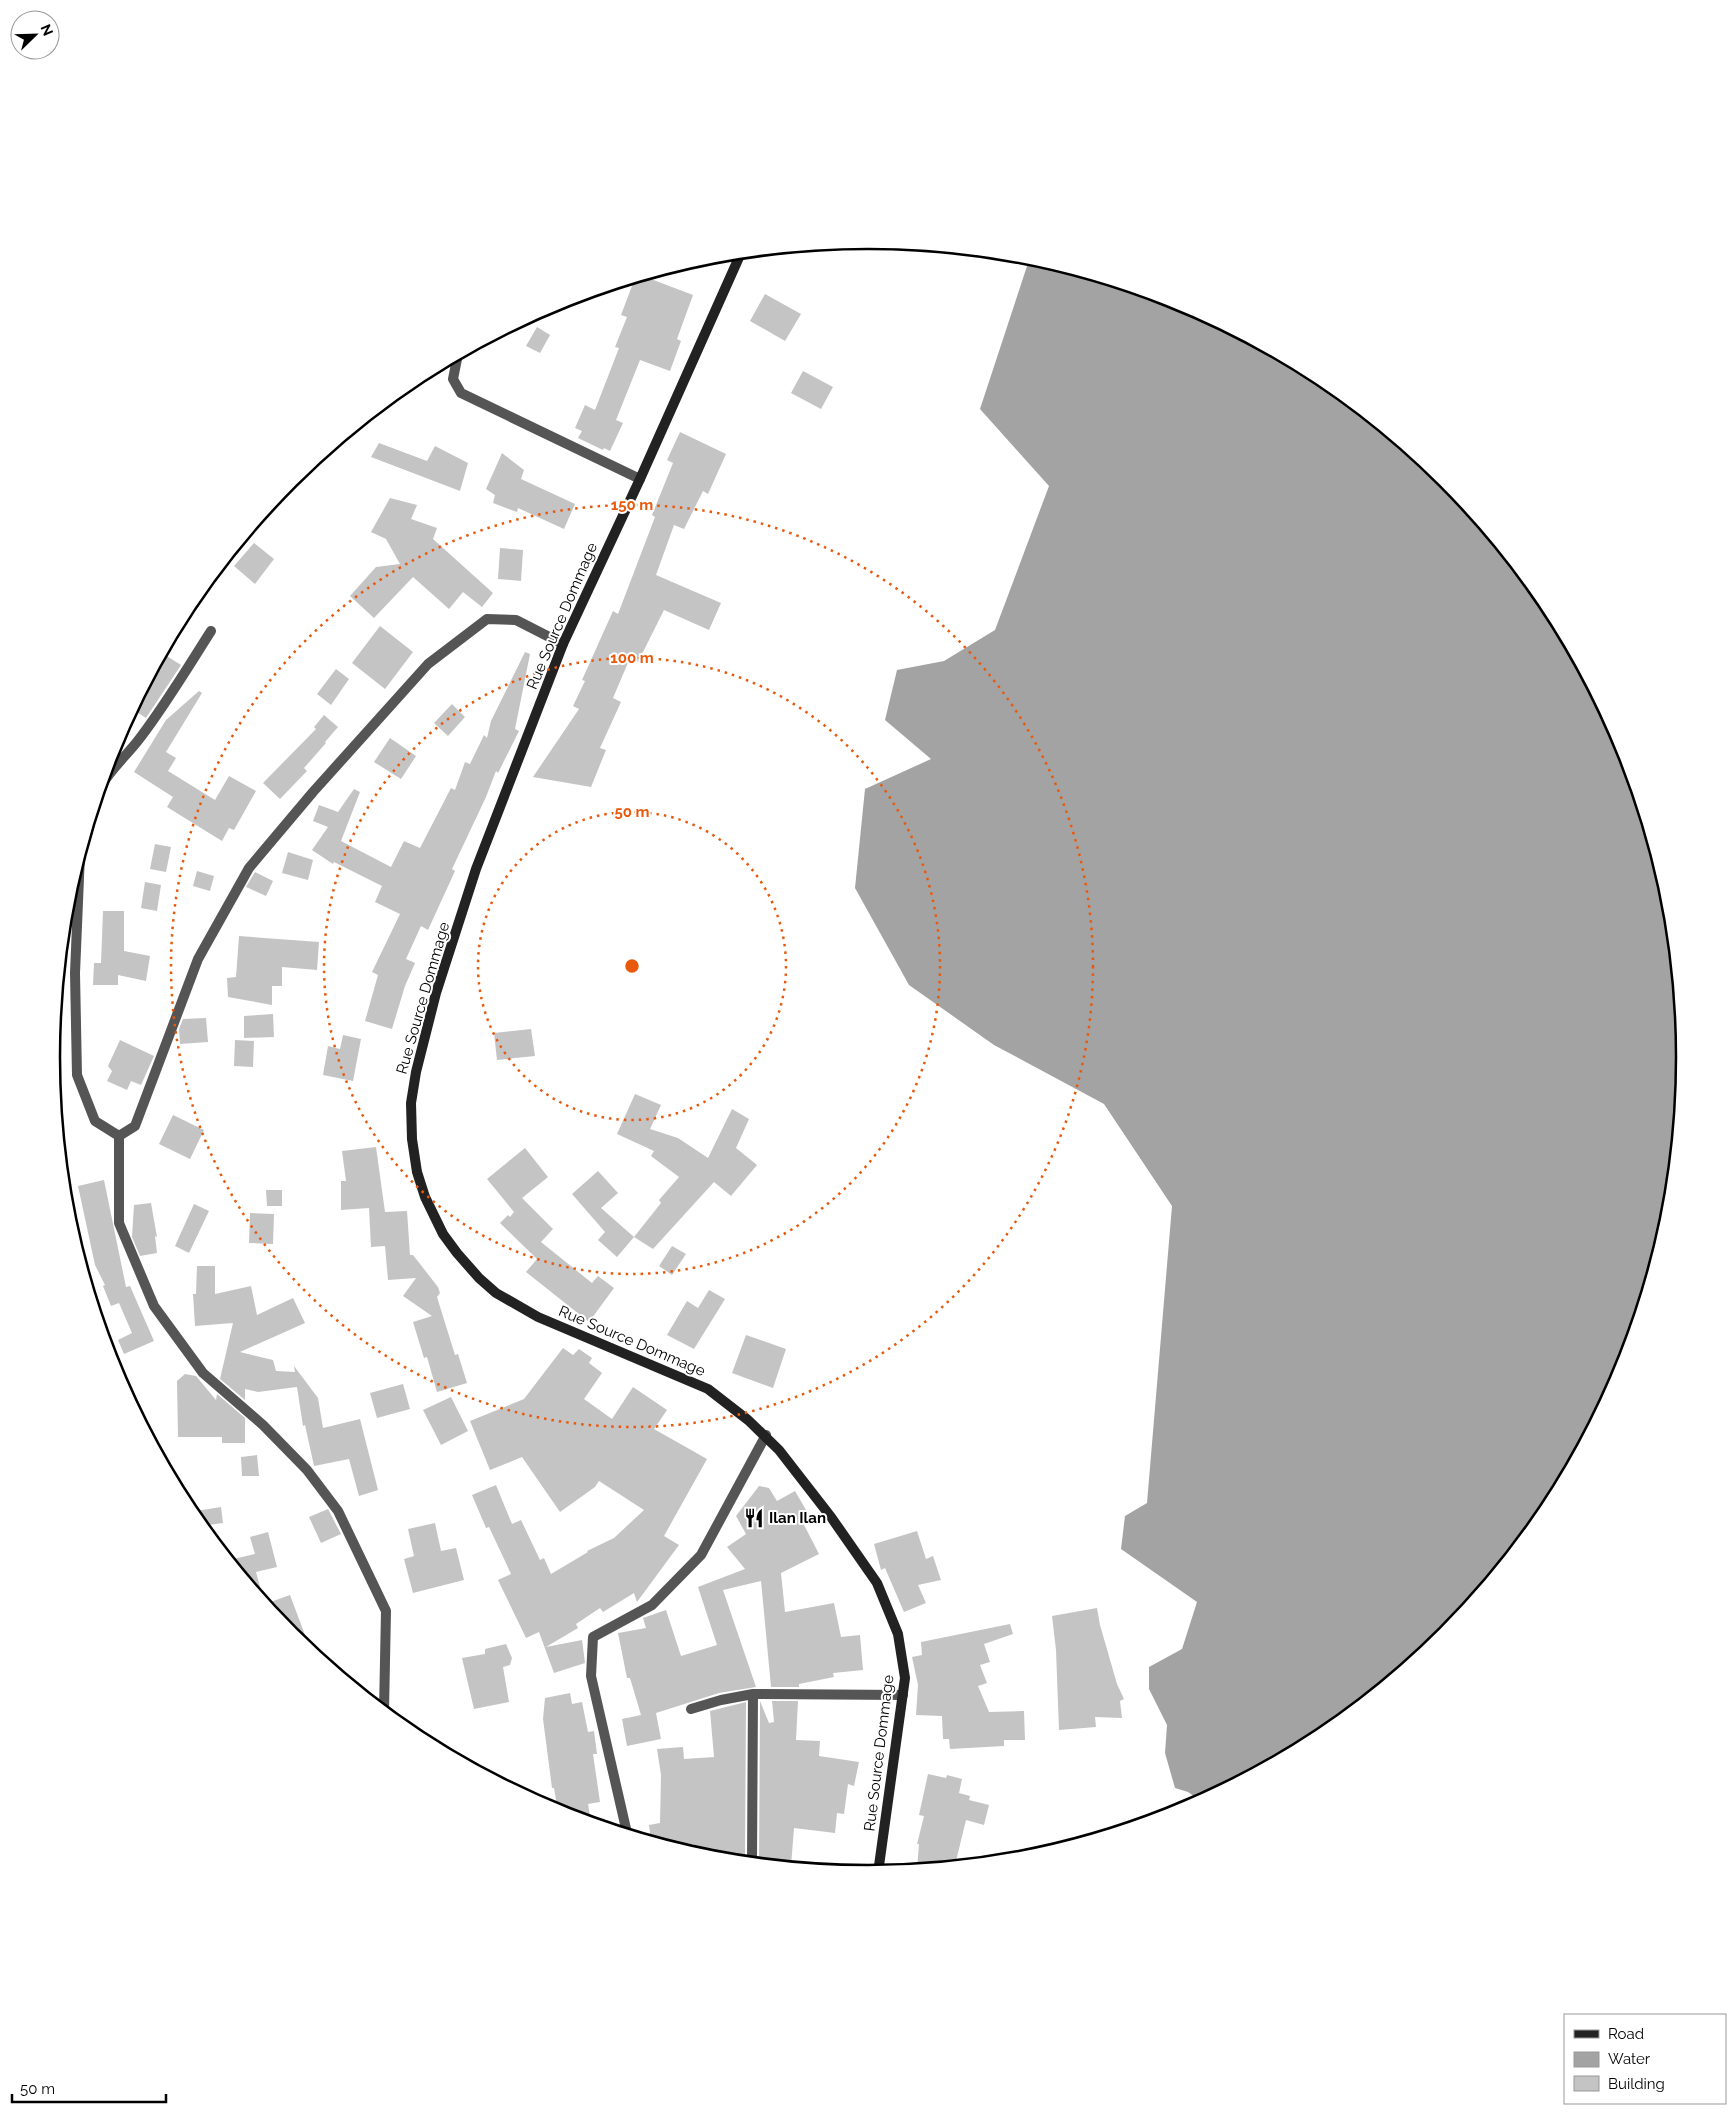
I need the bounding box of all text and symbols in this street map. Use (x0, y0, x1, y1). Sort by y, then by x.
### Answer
north arrow (10, 10, 60, 60)
text: N (38, 22, 56, 38)
text: 150 m (611, 496, 653, 514)
street label: Rue Source Dommage (523, 540, 601, 692)
text: 100 m (610, 649, 654, 667)
text: 50 m (614, 803, 650, 821)
street label: Rue Source Dommage (393, 920, 453, 1076)
centre of rings (623, 957, 641, 975)
street label: Rue Source Dommage (556, 1302, 708, 1380)
restaurant icon: Ilan Ilan (743, 1507, 765, 1529)
place label: Ilan Ilan (769, 1509, 826, 1527)
street label: Rue Source Dommage (860, 1674, 898, 1832)
legend (1564, 2014, 1726, 2104)
text: Road (1608, 2025, 1644, 2043)
text: Water (1608, 2050, 1651, 2068)
scale bar (12, 2072, 166, 2104)
text: Building (1608, 2075, 1665, 2093)
text: 50 m (20, 2080, 55, 2098)

